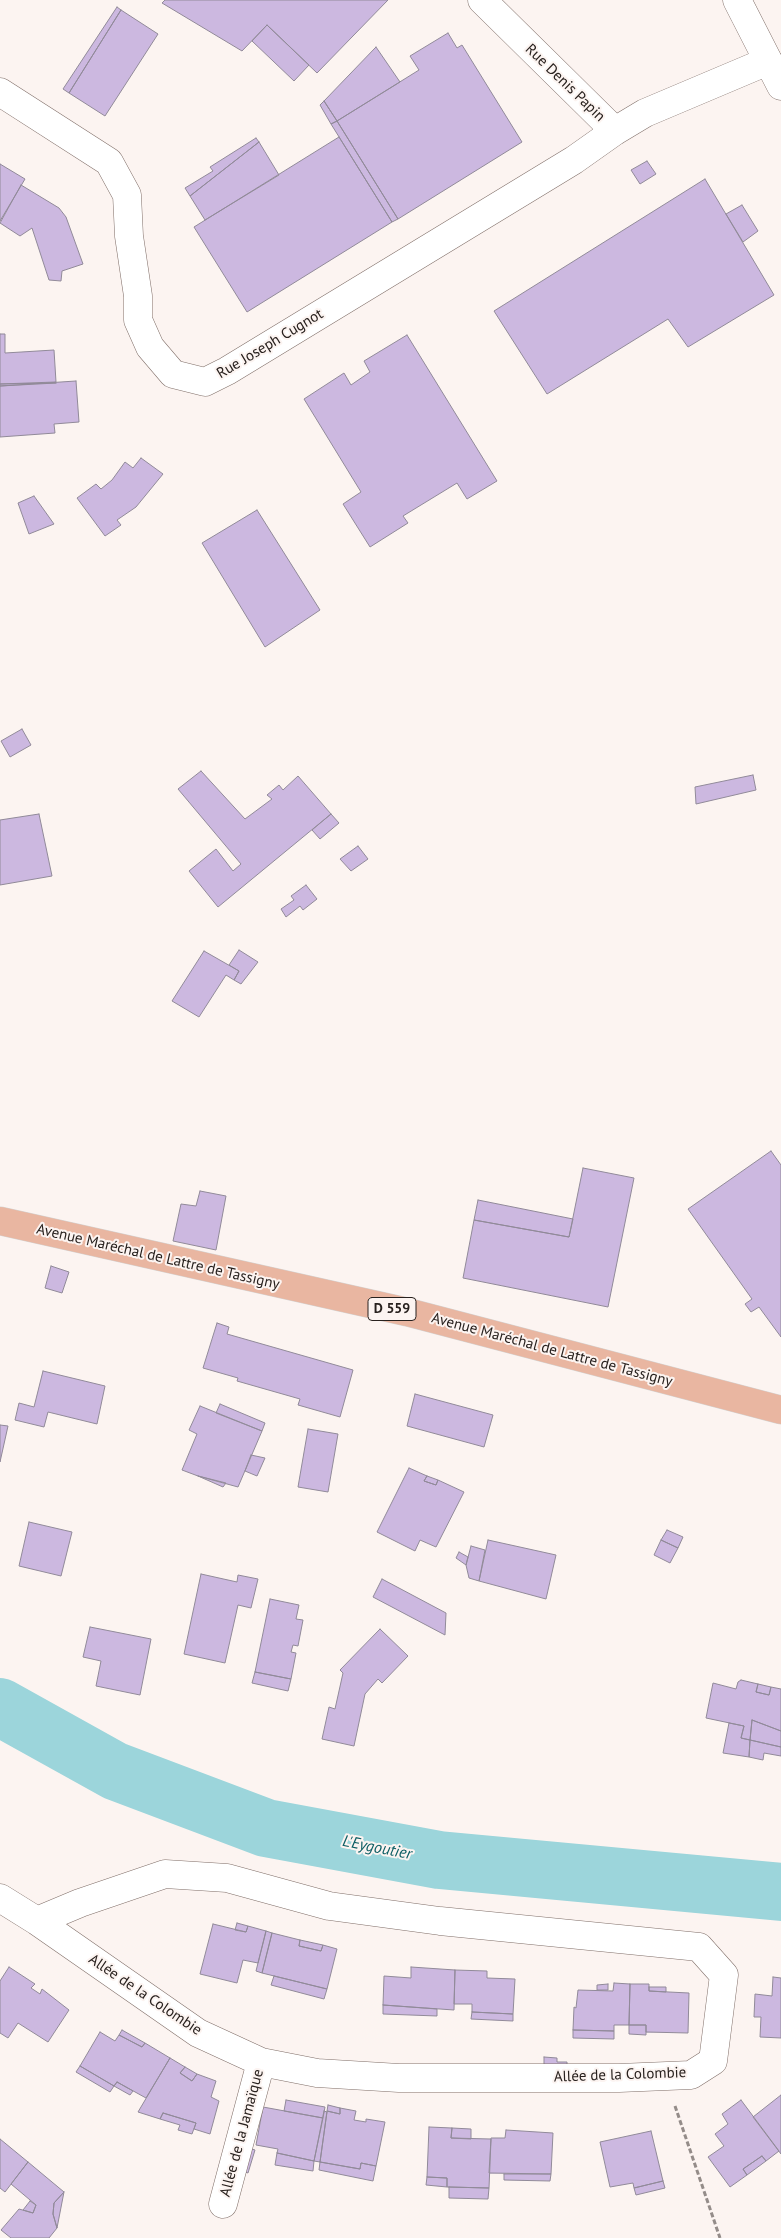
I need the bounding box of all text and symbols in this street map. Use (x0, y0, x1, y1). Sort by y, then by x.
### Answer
street label: Rue Denis Papin (521, 40, 609, 126)
street label: Rue Joseph Cugnot (214, 305, 326, 383)
street label: Avenue Maréchal de Lattre de Tassigny (35, 1220, 281, 1294)
road number: D 559 (368, 1298, 416, 1320)
street label: Avenue Maréchal de Lattre de Tassigny (430, 1309, 674, 1391)
water label: L'Eygoutier (341, 1832, 413, 1864)
street label: Allée de la Colombie (85, 1950, 205, 2040)
street label: Allée de la Colombie (553, 2064, 687, 2086)
street label: Allée de la Jamaïque (216, 2067, 268, 2199)

